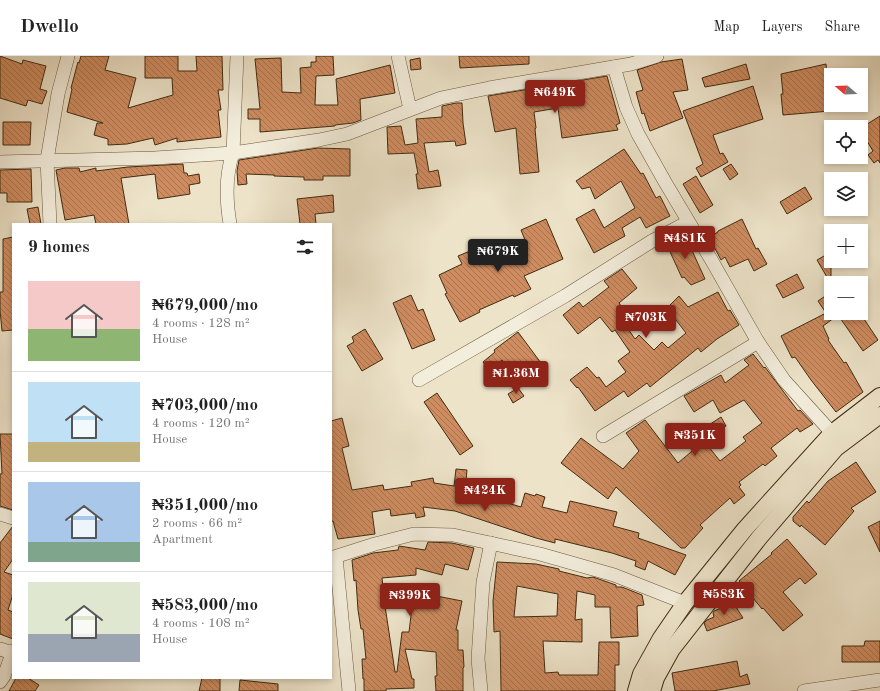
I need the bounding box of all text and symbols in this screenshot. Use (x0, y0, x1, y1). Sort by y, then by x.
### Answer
text: Dwello (20, 18, 79, 37)
text: Map (714, 20, 740, 34)
text: Layers (762, 20, 803, 34)
text: Share (825, 20, 860, 34)
north arrow (824, 68, 868, 112)
map controls (824, 68, 868, 320)
pin: ₦649K (527, 80, 583, 114)
text: ₦649K (534, 86, 576, 99)
button: locate (824, 120, 868, 164)
button: layers (824, 172, 868, 216)
button: + (824, 224, 868, 268)
pin: ₦481K (657, 226, 713, 260)
text: ₦481K (664, 232, 706, 245)
icon: filters (294, 236, 316, 258)
text: 9 homes (28, 239, 90, 256)
pin: ₦679K (470, 239, 526, 273)
text: ₦679K (477, 245, 519, 258)
button: − (824, 276, 868, 320)
icon: home (60, 297, 108, 345)
text: ₦679,000/mo (152, 297, 258, 314)
pin: ₦703K (618, 305, 674, 339)
text: ₦703K (625, 311, 667, 324)
text: 4 rooms · 128 m² (152, 317, 250, 330)
text: House (152, 333, 187, 346)
pin: ₦1.36M (483, 361, 549, 395)
text: ₦1.36M (492, 367, 540, 380)
text: ₦703,000/mo (152, 397, 258, 414)
icon: home (60, 398, 108, 446)
text: 4 rooms · 120 m² (152, 417, 250, 430)
pin: ₦351K (667, 423, 723, 457)
text: ₦351K (674, 429, 716, 442)
text: House (152, 433, 187, 446)
pin: ₦424K (457, 478, 513, 512)
text: ₦424K (464, 484, 506, 497)
text: ₦351,000/mo (152, 497, 258, 514)
icon: home (60, 498, 108, 546)
text: 2 rooms · 66 m² (152, 517, 242, 530)
text: Apartment (152, 533, 213, 546)
pin: ₦583K (696, 582, 752, 616)
pin: ₦399K (382, 583, 438, 617)
text: ₦583K (703, 588, 745, 601)
text: ₦399K (389, 589, 431, 602)
text: ₦583,000/mo (152, 597, 258, 614)
icon: home (60, 598, 108, 646)
text: 4 rooms · 108 m² (152, 617, 250, 630)
text: House (152, 633, 187, 646)

